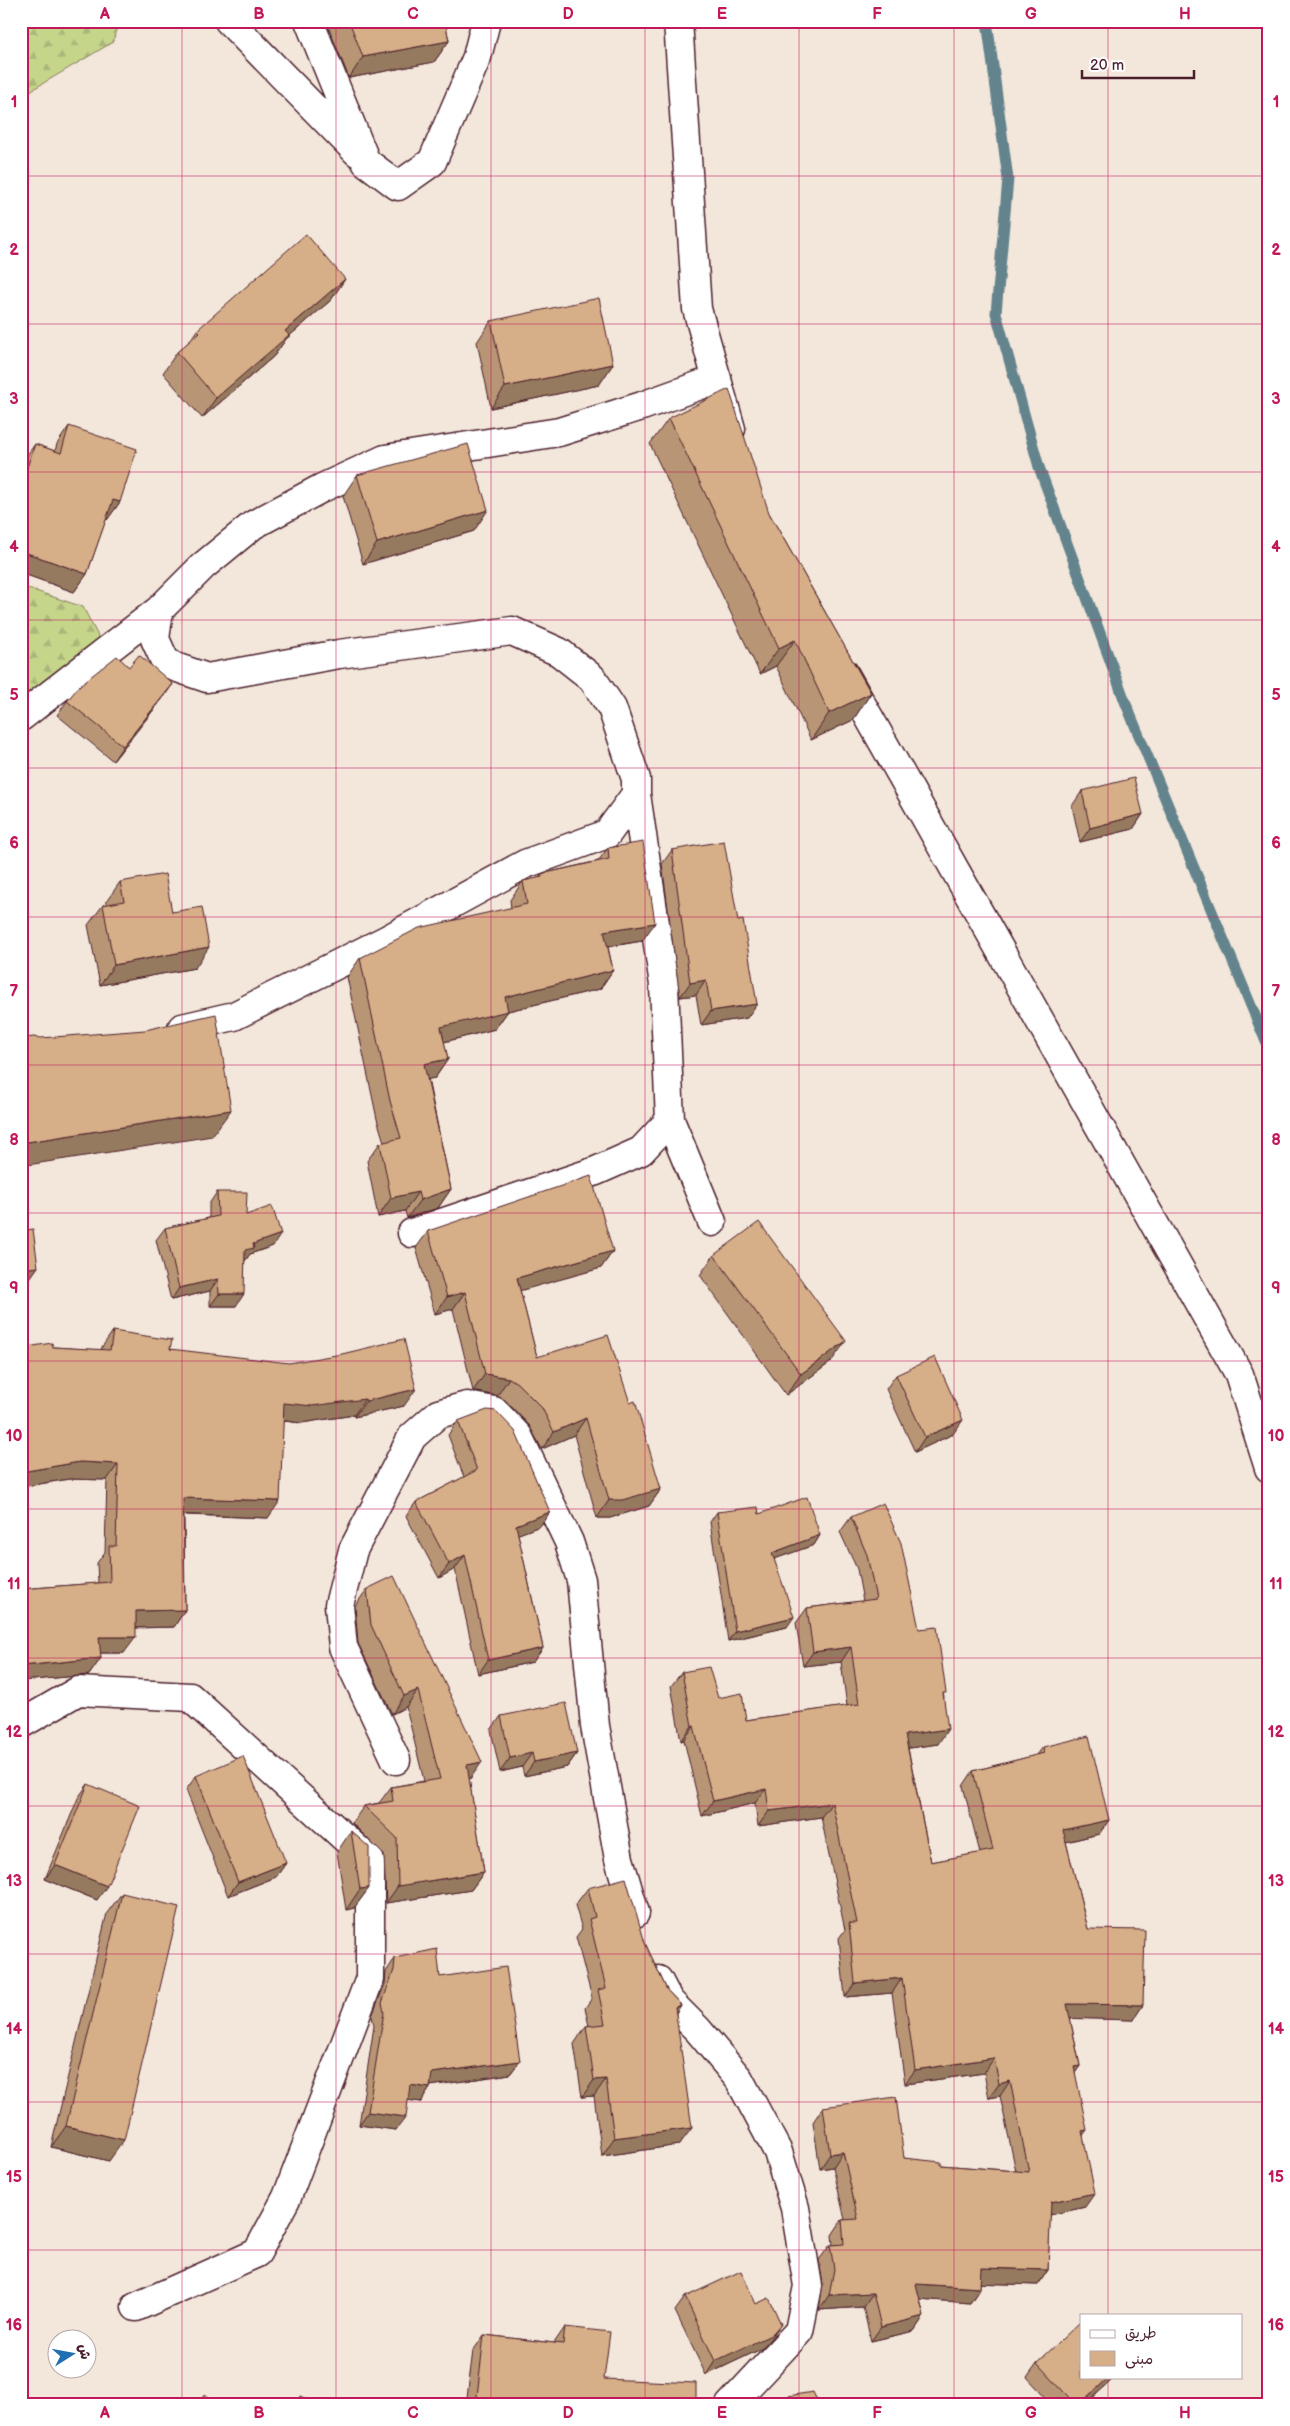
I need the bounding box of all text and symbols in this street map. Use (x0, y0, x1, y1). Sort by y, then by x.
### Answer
text: A (99, 5, 110, 24)
text: B (253, 5, 265, 24)
text: C (407, 5, 419, 24)
text: D (562, 5, 574, 24)
text: E (717, 5, 727, 24)
text: F (872, 5, 882, 24)
text: G (1025, 5, 1037, 24)
text: H (1179, 5, 1191, 24)
scale bar (1082, 48, 1195, 80)
text: 20 m (1090, 56, 1124, 75)
text: 1 (11, 93, 17, 112)
text: 1 (1273, 93, 1279, 112)
text: 2 (9, 241, 19, 260)
text: 2 (1271, 241, 1281, 260)
text: 3 (9, 390, 19, 409)
text: 3 (1271, 390, 1281, 409)
text: 4 (9, 538, 19, 557)
text: 4 (1271, 538, 1281, 557)
text: 5 (9, 686, 19, 705)
text: 5 (1271, 686, 1281, 705)
text: 6 (9, 834, 19, 853)
text: 6 (1271, 834, 1281, 853)
text: 7 (10, 982, 19, 1001)
text: 7 (1272, 982, 1281, 1001)
text: 8 (9, 1131, 19, 1150)
text: 8 (1271, 1131, 1281, 1150)
text: 9 (9, 1279, 19, 1298)
text: 9 (1271, 1279, 1281, 1298)
text: 10 (6, 1427, 22, 1446)
text: 10 (1268, 1427, 1284, 1446)
text: 11 (7, 1575, 21, 1594)
text: 11 (1269, 1575, 1283, 1594)
text: 12 (6, 1723, 23, 1742)
text: 12 (1268, 1723, 1285, 1742)
text: 13 (6, 1872, 22, 1891)
text: 13 (1268, 1872, 1284, 1891)
text: 14 (6, 2020, 23, 2039)
text: 14 (1268, 2020, 1285, 2039)
text: 15 (6, 2168, 22, 2187)
text: 15 (1268, 2168, 1284, 2187)
legend (1080, 2314, 1242, 2378)
text: 16 (6, 2316, 23, 2335)
text: 16 (1268, 2316, 1285, 2335)
text: طريق (1125, 2324, 1157, 2343)
north arrow (48, 2328, 98, 2378)
text: ش (74, 2342, 94, 2361)
text: مبنى (1125, 2350, 1153, 2369)
text: A (99, 2404, 110, 2423)
text: B (253, 2404, 265, 2423)
text: C (407, 2404, 419, 2423)
text: D (562, 2404, 574, 2423)
text: E (717, 2404, 727, 2423)
text: F (872, 2404, 882, 2423)
text: G (1025, 2404, 1037, 2423)
text: H (1179, 2404, 1191, 2423)

